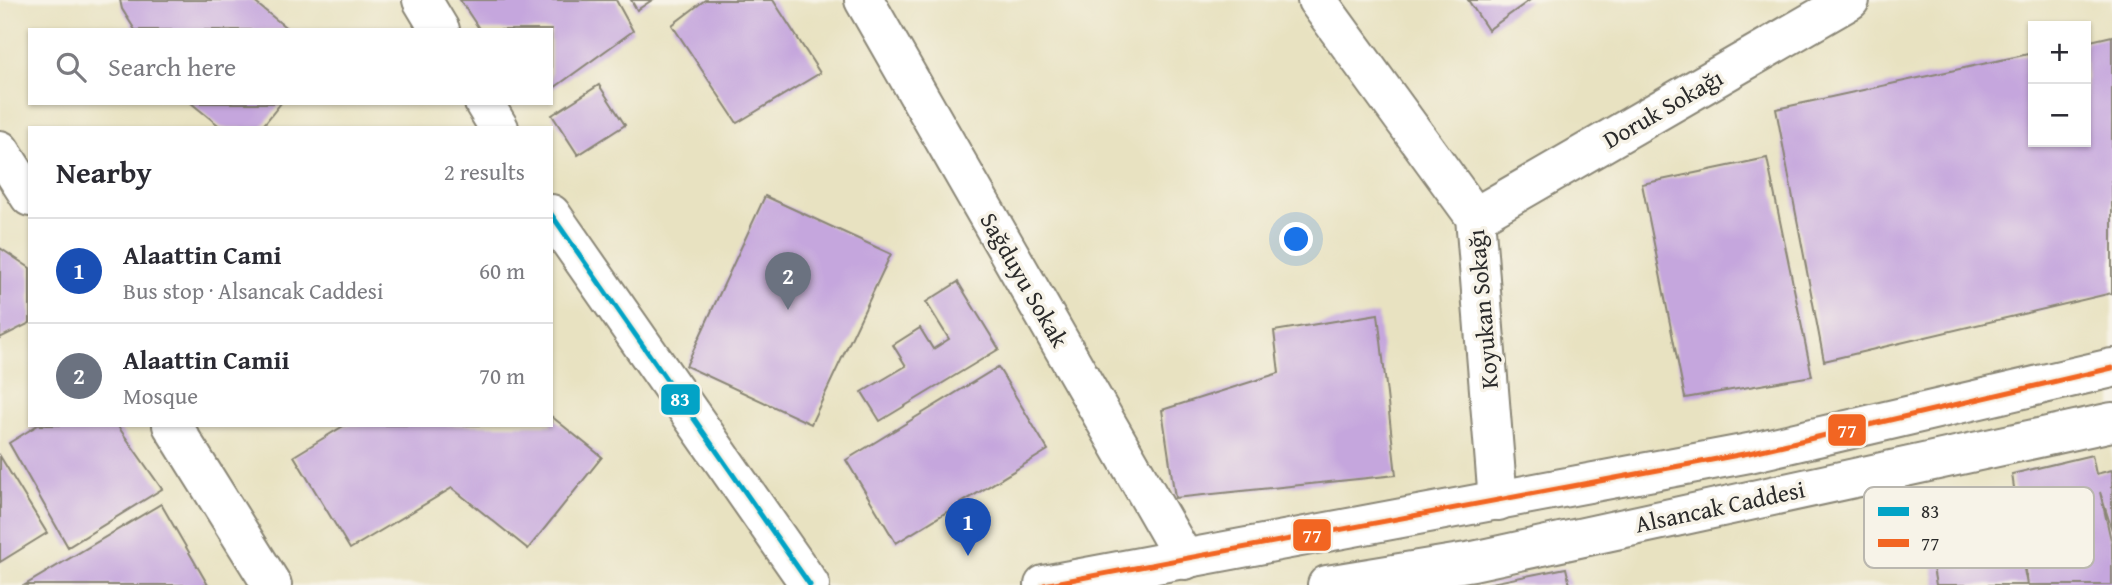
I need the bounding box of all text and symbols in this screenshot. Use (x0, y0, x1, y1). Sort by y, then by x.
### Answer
map controls (2028, 21, 2091, 147)
button: + (2028, 21, 2091, 84)
search box (28, 28, 553, 105)
text: Search here (108, 47, 236, 86)
icon: search (52, 48, 90, 86)
street label: Doruk Sokağı (1596, 60, 1729, 157)
button: − (2028, 84, 2091, 147)
text: Nearby (56, 150, 152, 194)
text: 2 results (444, 155, 525, 188)
street label: Sağduyu Sokak (972, 206, 1078, 354)
your location (1279, 222, 1313, 256)
street label: Koyukan Sokağı (1458, 228, 1507, 390)
text: Alaattin Cami (123, 235, 282, 274)
pin: 2 (765, 252, 811, 310)
text: 1 (73, 254, 85, 287)
text: 60 m (479, 254, 525, 287)
text: Bus stop · Alsancak Caddesi (123, 274, 383, 307)
text: Alaattin Camii (123, 340, 290, 379)
text: 2 (73, 359, 85, 392)
text: 70 m (479, 359, 525, 392)
text: Mosque (123, 379, 198, 412)
line badge: 83 (660, 383, 701, 416)
text: 83 (670, 385, 690, 413)
line badge: 77 (1827, 413, 1867, 447)
text: 77 (1837, 416, 1857, 444)
street label: Alsancak Caddesi (1632, 471, 1808, 542)
legend (1864, 487, 2094, 568)
text: 83 (1921, 497, 1939, 525)
pin: 1 (945, 498, 991, 556)
line badge: 77 (1292, 518, 1332, 552)
text: 77 (1302, 521, 1322, 549)
text: 77 (1921, 529, 1939, 557)

